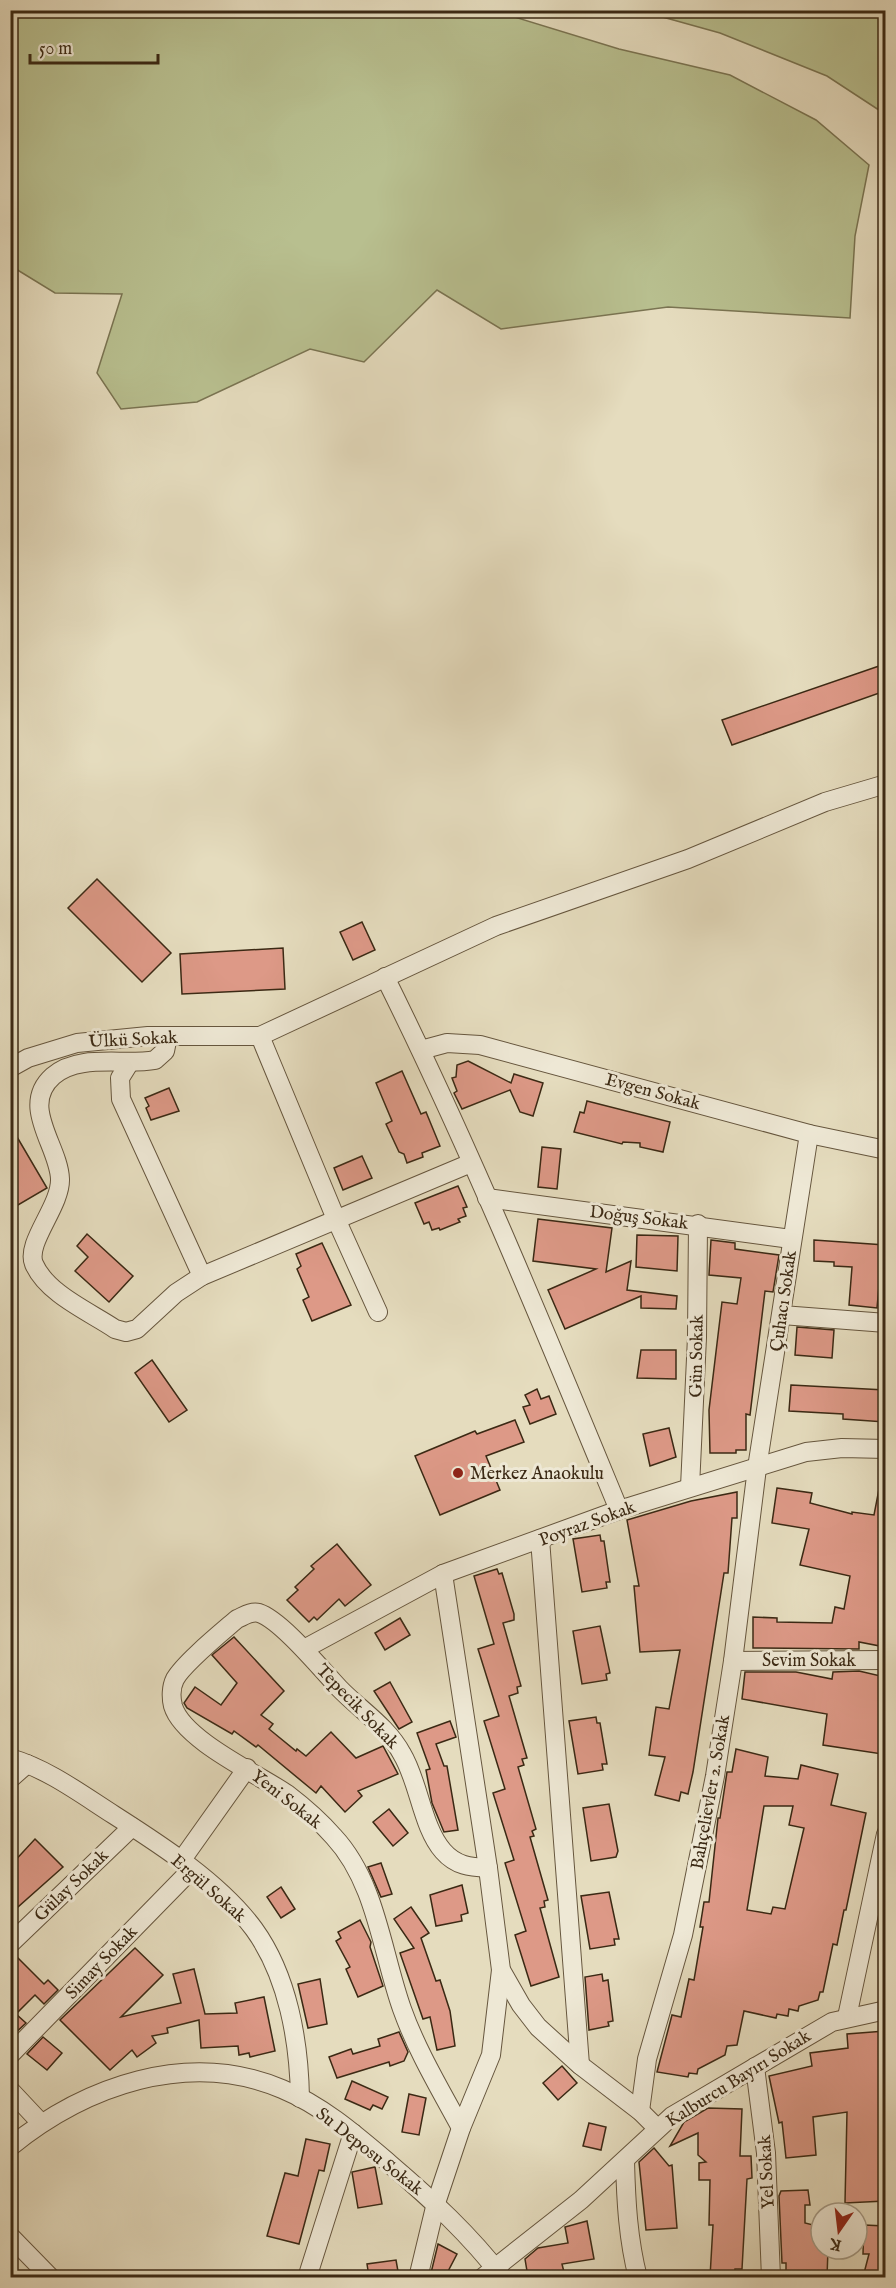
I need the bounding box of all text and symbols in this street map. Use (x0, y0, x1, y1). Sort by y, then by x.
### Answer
scale bar (30, 27, 158, 65)
text: 50 m (39, 38, 72, 61)
street label: Ülkü Sokak (88, 1026, 179, 1054)
street label: Evgen Sokak (603, 1069, 703, 1116)
street label: Doğuş Sokak (588, 1201, 690, 1236)
street label: Çuhacı Sokak (766, 1249, 803, 1353)
street label: Gün Sokak (685, 1314, 710, 1398)
place label: Merkez Anaokulu (470, 1463, 604, 1486)
marker: Merkez Anaokulu (451, 1466, 465, 1480)
street label: Poyraz Sokak (536, 1496, 639, 1552)
street label: Sevim Sokak (762, 1650, 856, 1673)
street label: Tepecik Sokak (311, 1660, 404, 1755)
street label: Bahçelievler 2. Sokak (687, 1713, 736, 1871)
street label: Yeni Sokak (246, 1765, 326, 1835)
street label: Gülay Sokak (30, 1845, 114, 1927)
street label: Ergül Sokak (165, 1850, 251, 1929)
street label: Simay Sokak (61, 1921, 143, 2005)
street label: Kalburcu Bayırı Sokak (662, 2025, 816, 2133)
street label: Su Deposu Sokak (311, 2103, 428, 2202)
street label: Yel Sokak (754, 2134, 781, 2210)
north arrow (809, 2201, 869, 2261)
text: K (826, 2232, 844, 2255)

